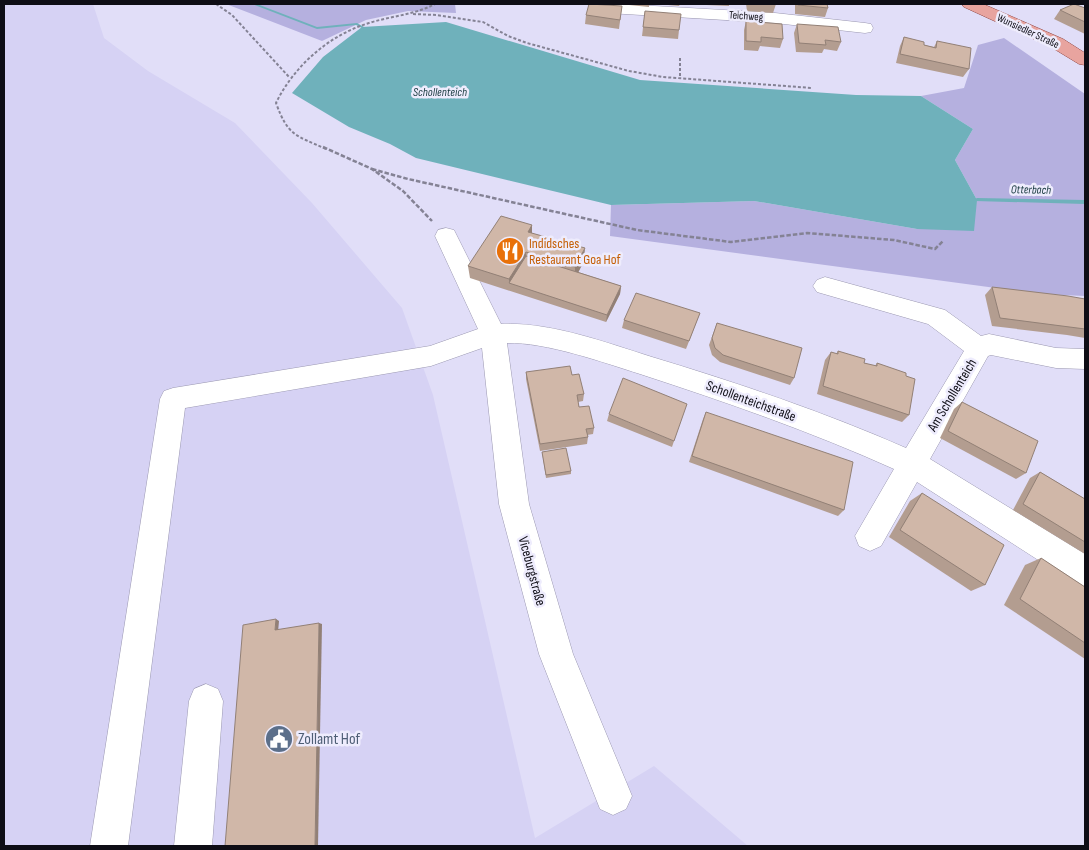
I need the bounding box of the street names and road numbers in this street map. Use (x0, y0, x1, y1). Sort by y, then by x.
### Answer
street label: Teichweg (728, 8, 764, 24)
street label: Wunsiedler Straße (995, 11, 1061, 51)
street label: Am Schollenteich (923, 356, 980, 435)
street label: Schollenteichstraße (704, 377, 798, 425)
street label: Viceburgstraße (515, 535, 549, 607)

